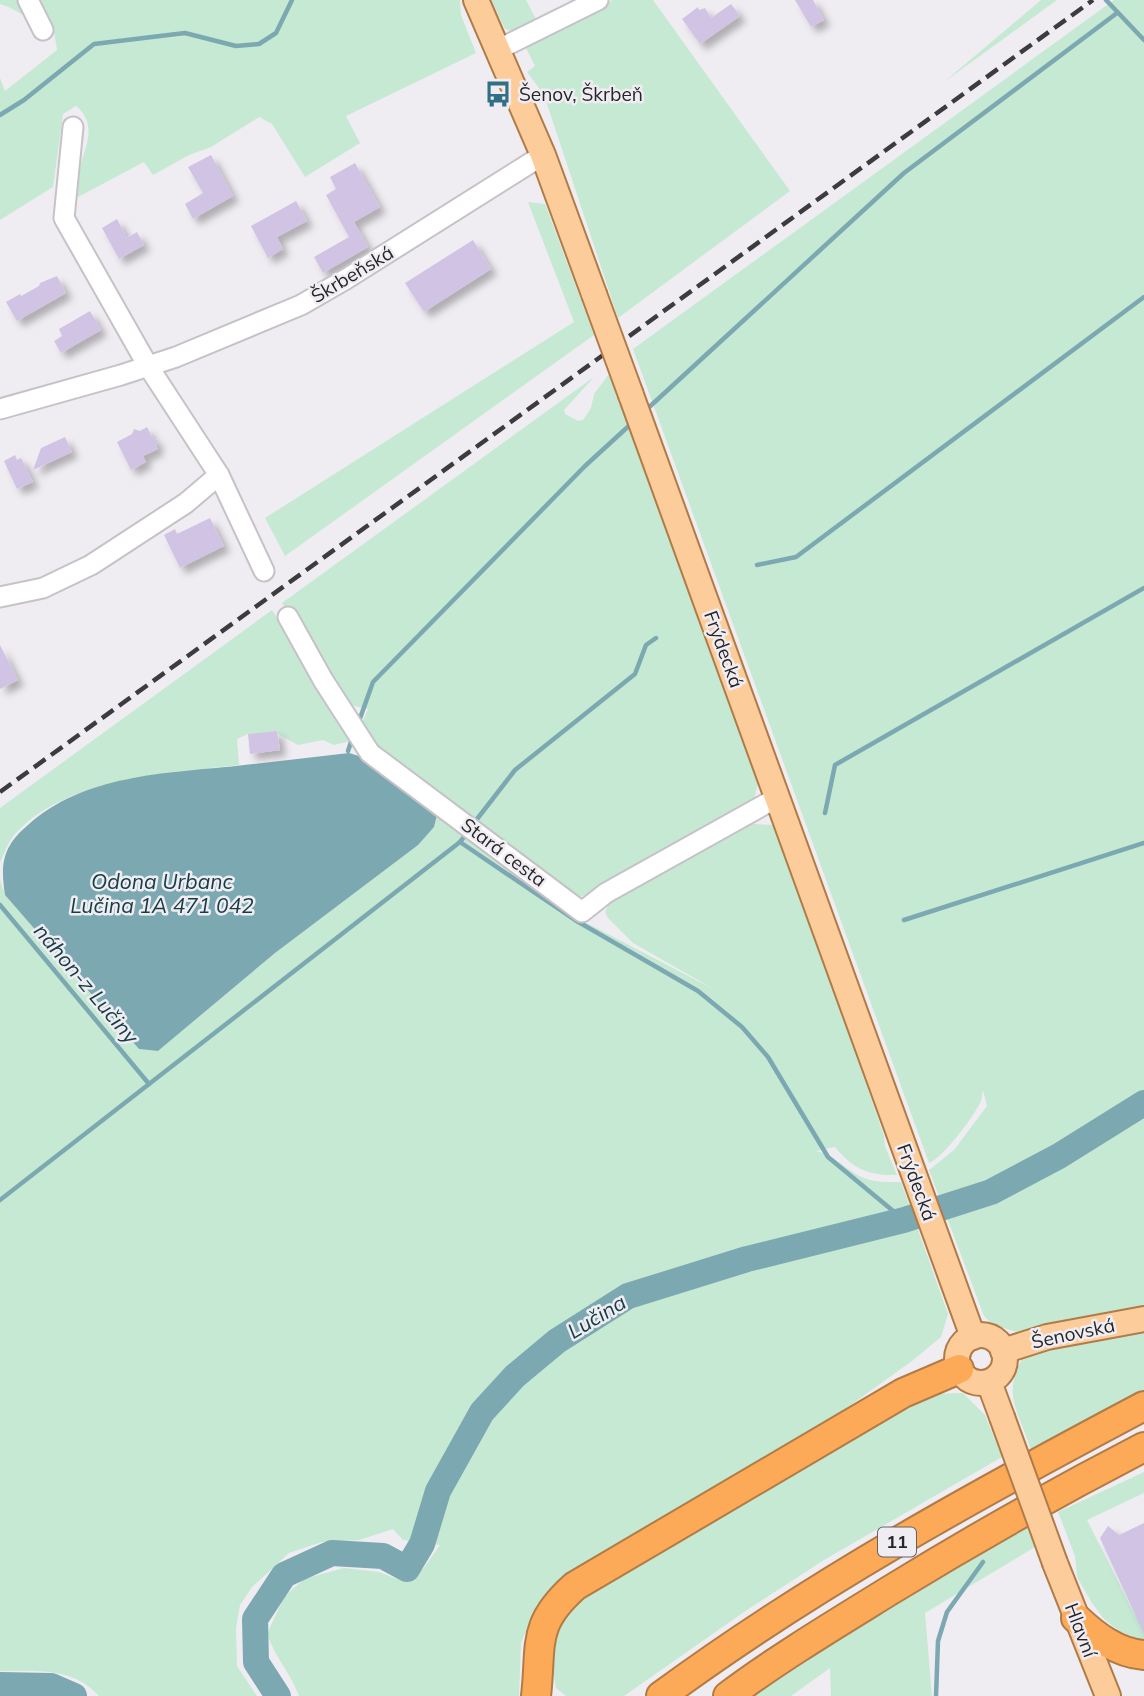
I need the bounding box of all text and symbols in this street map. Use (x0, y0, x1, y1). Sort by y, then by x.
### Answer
bus stop icon: Šenov, Škrbeň (483, 79, 513, 109)
place label: Šenov, Škrbeň (519, 82, 643, 106)
street label: Škrbeňská (306, 240, 398, 308)
street label: Frýdecká (699, 607, 749, 691)
street label: Stará cesta (457, 812, 551, 892)
water label: Odona Urbanc Lučina 1A 471 042 (70, 868, 254, 918)
water label: náhon-z Lučiny (29, 918, 145, 1049)
street label: Frýdecká (892, 1140, 942, 1224)
water label: Lučina (563, 1289, 630, 1344)
street label: Šenovská (1029, 1312, 1117, 1354)
road number: 11 (878, 1527, 916, 1556)
street label: Hlavní (1060, 1599, 1103, 1662)

